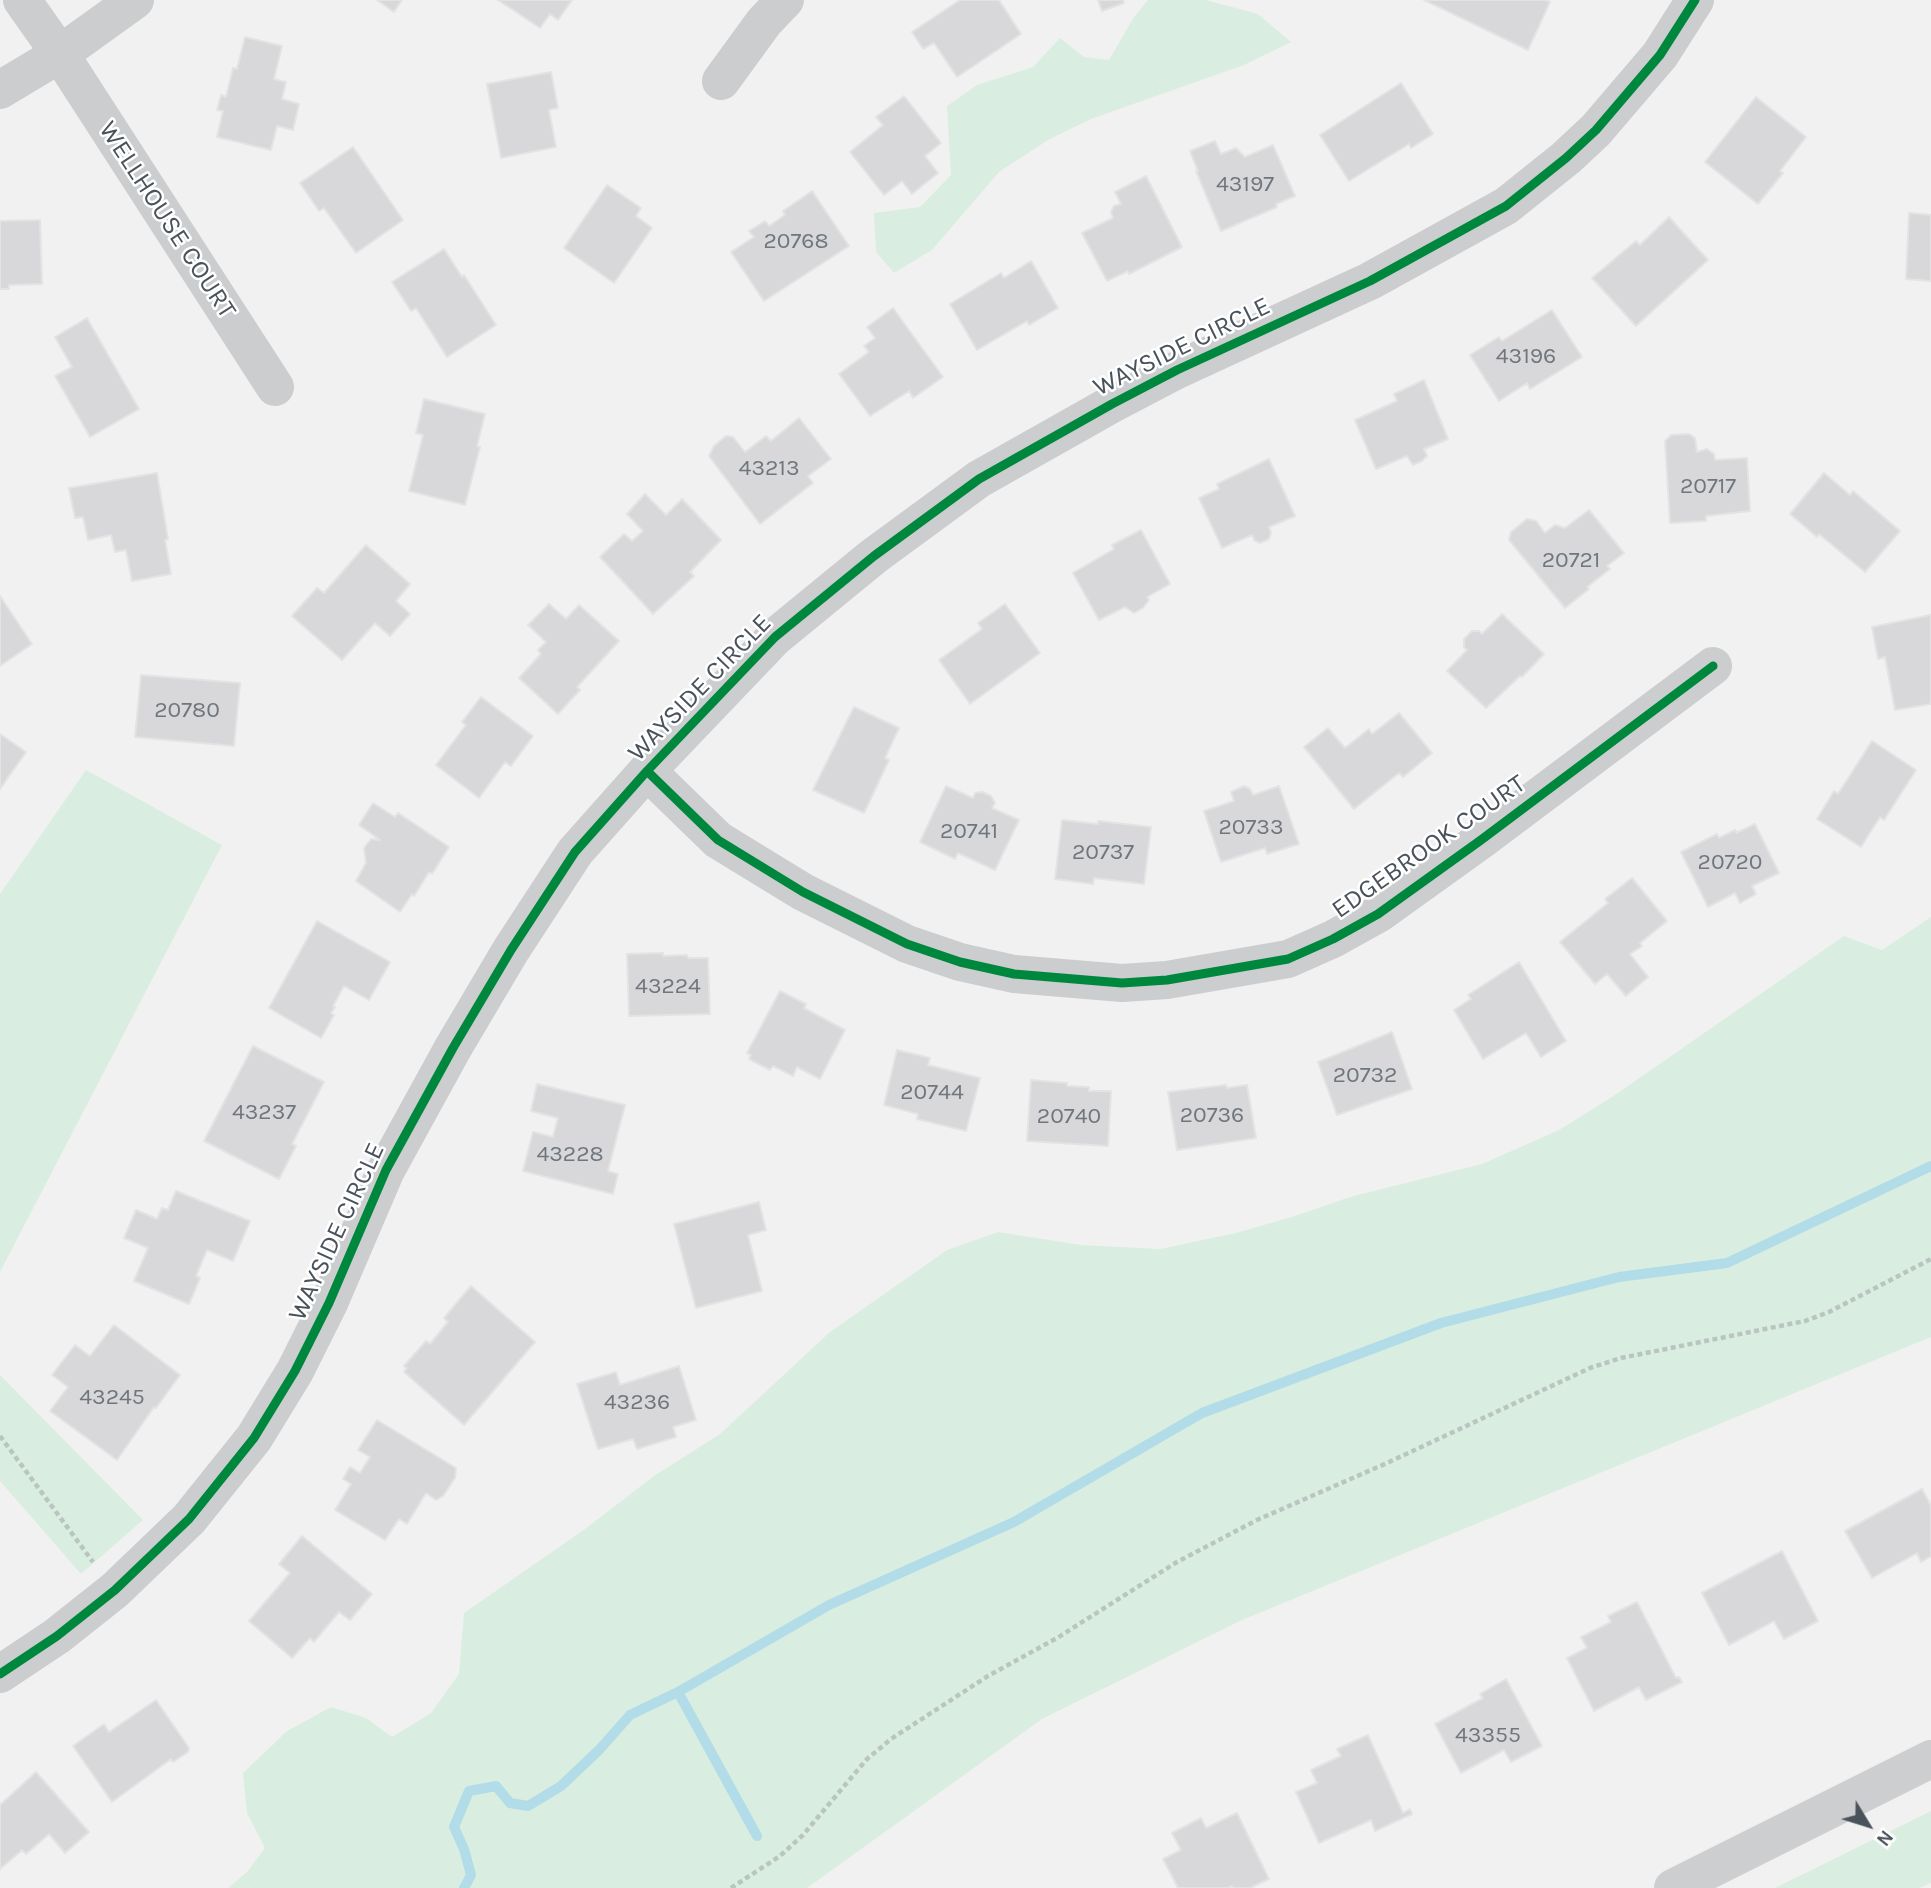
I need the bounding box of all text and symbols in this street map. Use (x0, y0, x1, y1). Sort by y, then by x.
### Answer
street label: WELLHOUSE COURT (92, 116, 242, 324)
house number: 43197 (1216, 170, 1274, 198)
house number: 20768 (763, 227, 829, 255)
street label: WAYSIDE CIRCLE (1088, 291, 1276, 403)
house number: 43196 (1496, 342, 1556, 370)
house number: 43213 (739, 454, 799, 482)
house number: 20717 (1680, 472, 1736, 500)
house number: 20721 (1542, 546, 1600, 574)
street label: WAYSIDE CIRCLE (622, 608, 778, 768)
house number: 20780 (154, 696, 220, 724)
street label: EDGEBROOK COURT (1326, 768, 1532, 926)
house number: 20733 (1219, 813, 1283, 841)
house number: 20741 (940, 817, 998, 845)
house number: 20737 (1072, 838, 1134, 866)
house number: 20720 (1698, 848, 1762, 876)
house number: 43224 (635, 972, 701, 1000)
house number: 20732 (1333, 1061, 1397, 1089)
house number: 20744 (900, 1078, 964, 1106)
house number: 43237 (232, 1098, 296, 1126)
house number: 20736 (1180, 1101, 1244, 1129)
house number: 20740 (1037, 1102, 1101, 1130)
street label: WAYSIDE CIRCLE (282, 1138, 392, 1326)
house number: 43228 (536, 1140, 604, 1168)
house number: 43245 (79, 1383, 145, 1411)
house number: 43236 (604, 1388, 670, 1416)
house number: 43355 (1455, 1721, 1521, 1749)
north arrow (1833, 1790, 1903, 1860)
text: N (1872, 1826, 1897, 1850)

